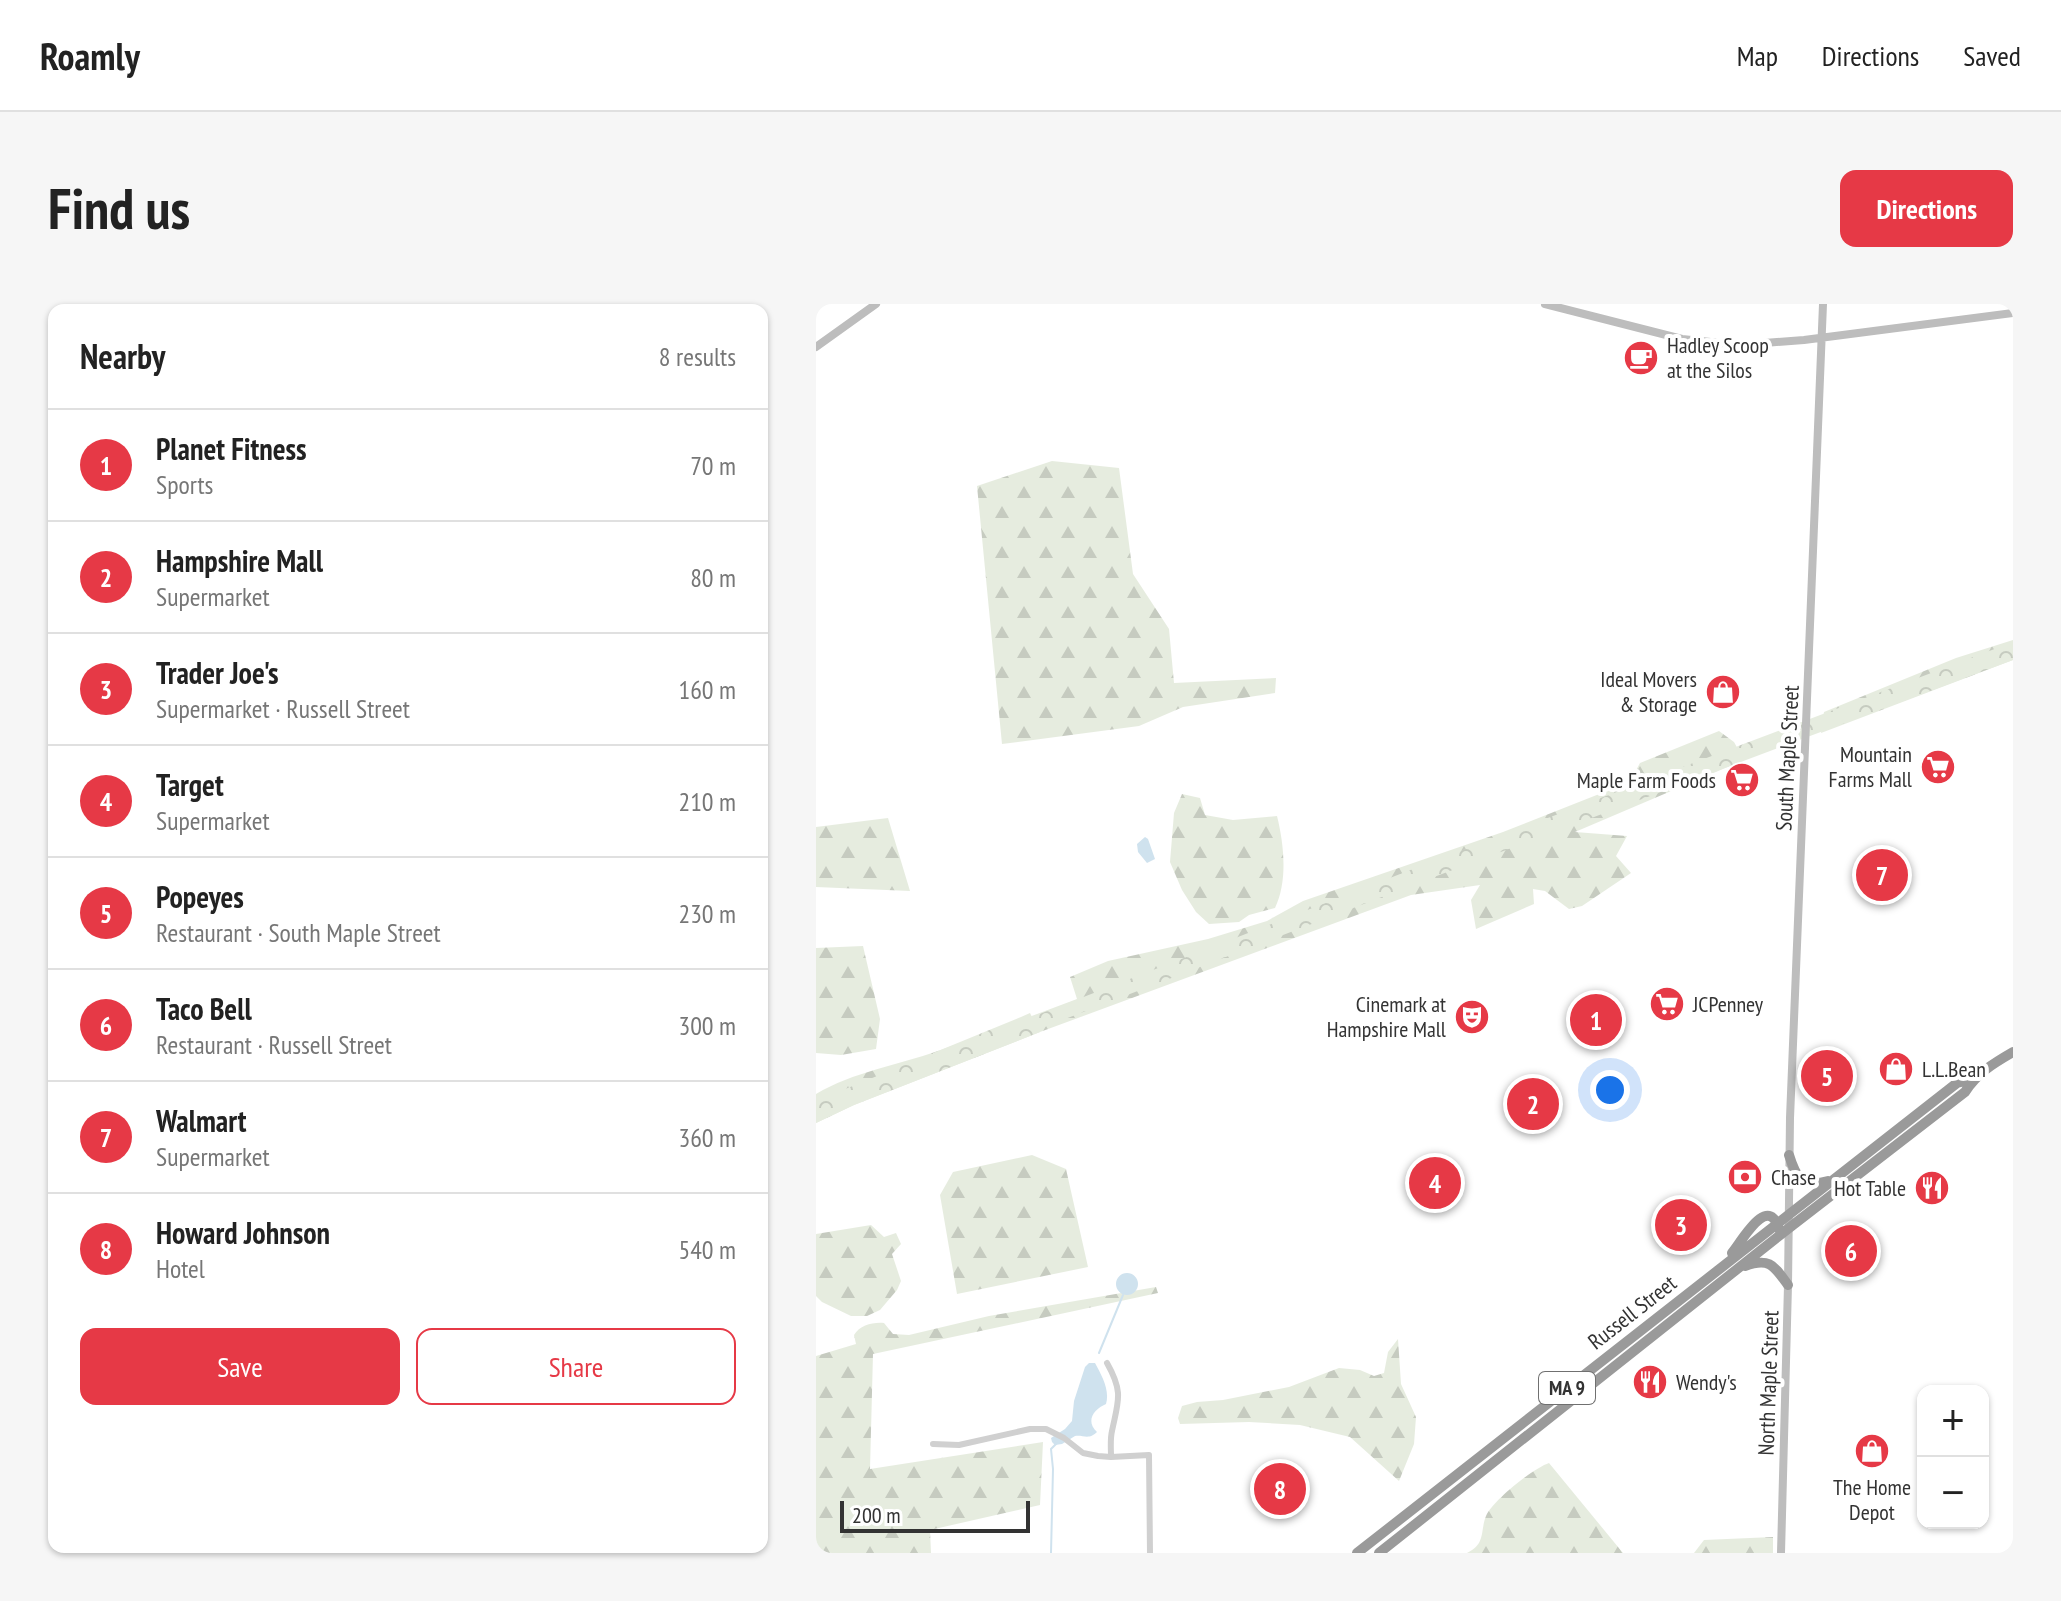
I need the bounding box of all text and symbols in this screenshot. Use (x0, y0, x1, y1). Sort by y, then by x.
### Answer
text: Roamly (40, 31, 140, 80)
text: Map (1737, 37, 1778, 74)
text: Directions (1822, 37, 1919, 74)
text: Saved (1963, 37, 2021, 74)
button: Directions (1840, 170, 2013, 247)
text: Find us (48, 172, 190, 244)
place label: Hadley Scoop at the Silos (1667, 331, 1769, 384)
text: Nearby (80, 334, 165, 378)
cafe icon: Hadley Scoop at the Silos (1622, 339, 1660, 377)
text: 8 results (659, 340, 736, 373)
text: Planet Fitness (156, 429, 307, 468)
text: 1 (100, 449, 112, 482)
text: 70 m (690, 449, 736, 482)
text: Sports (156, 468, 213, 501)
text: Hampshire Mall (156, 541, 323, 580)
text: 2 (100, 561, 112, 594)
text: 80 m (690, 561, 736, 594)
text: Supermarket (156, 580, 270, 613)
text: Trader Joe's (156, 653, 279, 692)
place label: Ideal Movers & Storage (1600, 665, 1697, 718)
text: 3 (100, 673, 112, 706)
text: 160 m (678, 673, 736, 706)
shop icon: Ideal Movers & Storage (1704, 673, 1742, 711)
street label: South Maple Street (1769, 685, 1805, 831)
text: Supermarket · Russell Street (156, 692, 410, 725)
place label: Mountain Farms Mall (1829, 740, 1913, 793)
supermarket icon: Mountain Farms Mall (1919, 748, 1957, 786)
supermarket icon: Maple Farm Foods (1723, 761, 1761, 799)
text: Target (156, 765, 224, 804)
place label: Maple Farm Foods (1577, 766, 1716, 794)
text: 4 (100, 785, 112, 818)
text: 210 m (678, 785, 736, 818)
text: Supermarket (156, 804, 270, 837)
pin: 7 (1856, 845, 1908, 905)
text: Popeyes (156, 877, 244, 916)
text: 5 (100, 897, 112, 930)
text: 230 m (678, 897, 736, 930)
text: Restaurant · South Maple Street (156, 916, 441, 949)
supermarket icon: JCPenney (1648, 985, 1686, 1023)
text: Taco Bell (156, 989, 252, 1028)
place label: Cinemark at Hampshire Mall (1327, 990, 1447, 1043)
pin: 1 (1570, 990, 1622, 1050)
place label: JCPenney (1692, 990, 1764, 1018)
theatre icon: Cinemark at Hampshire Mall (1453, 998, 1491, 1036)
text: 6 (100, 1009, 112, 1042)
text: 300 m (678, 1009, 736, 1042)
text: Restaurant · Russell Street (156, 1028, 392, 1061)
pin: 5 (1801, 1046, 1853, 1106)
shop icon: L.L.Bean (1877, 1050, 1915, 1088)
place label: L.L.Bean (1922, 1055, 1986, 1083)
your location (1590, 1070, 1630, 1110)
pin: 2 (1507, 1074, 1559, 1134)
text: Walmart (156, 1101, 247, 1140)
text: 7 (100, 1121, 112, 1154)
text: 360 m (678, 1121, 736, 1154)
text: Supermarket (156, 1140, 270, 1173)
pin: 4 (1409, 1153, 1461, 1213)
bank icon: Chase (1726, 1158, 1764, 1196)
place label: Chase (1771, 1163, 1816, 1191)
restaurant icon: Hot Table (1913, 1169, 1951, 1207)
place label: Hot Table (1834, 1174, 1906, 1202)
pin: 3 (1655, 1195, 1707, 1255)
text: Howard Johnson (156, 1213, 330, 1252)
pin: 6 (1825, 1221, 1877, 1281)
text: 8 (100, 1233, 112, 1266)
text: 540 m (678, 1233, 736, 1266)
text: Hotel (156, 1252, 205, 1285)
street label: Russell Street (1582, 1269, 1682, 1355)
street label: North Maple Street (1751, 1310, 1785, 1456)
button: Save (80, 1328, 400, 1405)
button: Share (416, 1328, 736, 1405)
restaurant icon: Wendy's (1631, 1363, 1669, 1401)
place label: Wendy's (1676, 1368, 1737, 1396)
road number: MA 9 (1539, 1372, 1595, 1404)
map controls (1917, 1385, 1989, 1529)
button: + (1917, 1385, 1989, 1457)
shop icon: The Home Depot (1853, 1432, 1891, 1470)
button: − (1917, 1457, 1989, 1529)
pin: 8 (1254, 1459, 1306, 1519)
place label: The Home Depot (1833, 1473, 1911, 1526)
scale bar (840, 1497, 1030, 1533)
text: 200 m (852, 1501, 901, 1529)

